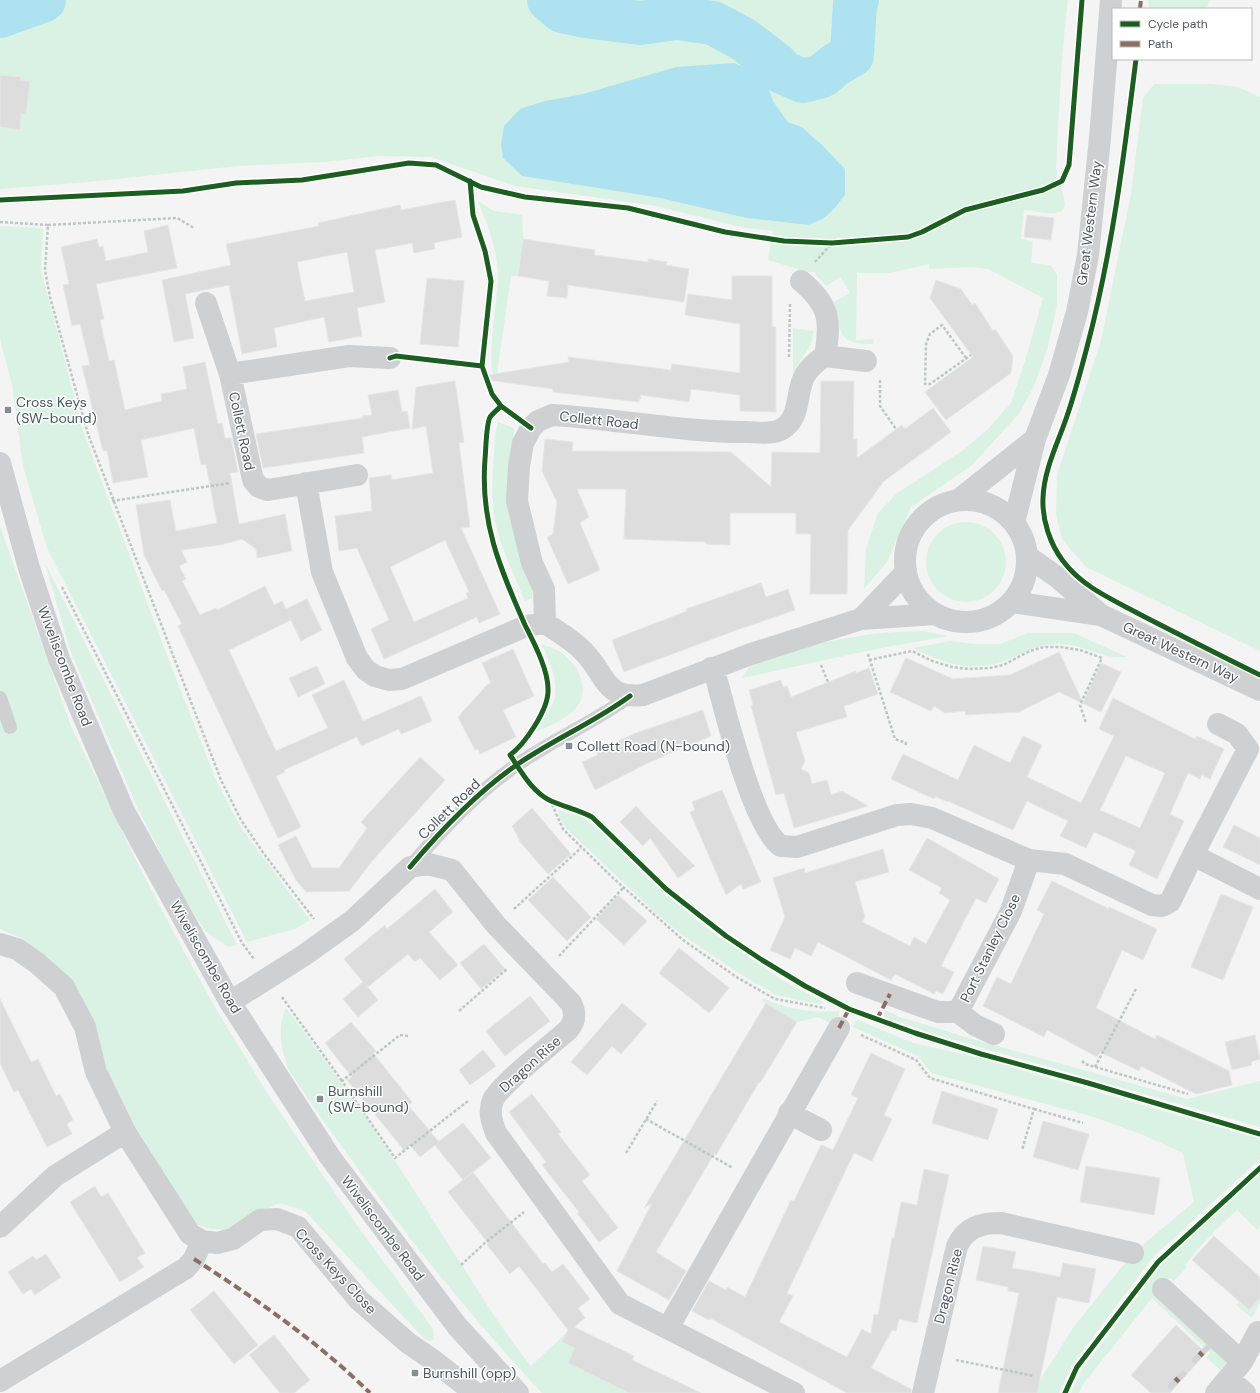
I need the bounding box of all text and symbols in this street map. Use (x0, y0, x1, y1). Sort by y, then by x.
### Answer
legend (1112, 8, 1252, 60)
text: Cycle path (1148, 16, 1208, 32)
text: Path (1148, 36, 1173, 52)
street label: Great Western Way (1072, 159, 1106, 287)
street label: Collett Road (225, 390, 259, 472)
place label: Cross Keys (SW-bound) (16, 393, 97, 427)
marker: Cross Keys (SW-bound) (3, 405, 13, 415)
street label: Collett Road (558, 407, 640, 433)
street label: Wiveliscombe Road (34, 603, 96, 729)
street label: Great Western Way (1120, 617, 1242, 687)
place label: Collett Road (N-bound) (577, 737, 730, 755)
marker: Collett Road (N-bound) (564, 741, 574, 751)
street label: Collett Road (414, 775, 484, 843)
street label: Port Stanley Close (956, 891, 1024, 1005)
street label: Wiveliscombe Road (166, 897, 246, 1017)
street label: Dragon Rise (495, 1032, 565, 1096)
place label: Burnshill (SW-bound) (328, 1082, 409, 1116)
marker: Burnshill (SW-bound) (315, 1094, 325, 1104)
street label: Wiveliscombe Road (338, 1172, 428, 1284)
street label: Cross Keys Close (292, 1224, 380, 1318)
street label: Dragon Rise (930, 1247, 966, 1325)
place label: Burnshill (opp) (423, 1364, 516, 1382)
marker: Burnshill (opp) (410, 1368, 420, 1378)

